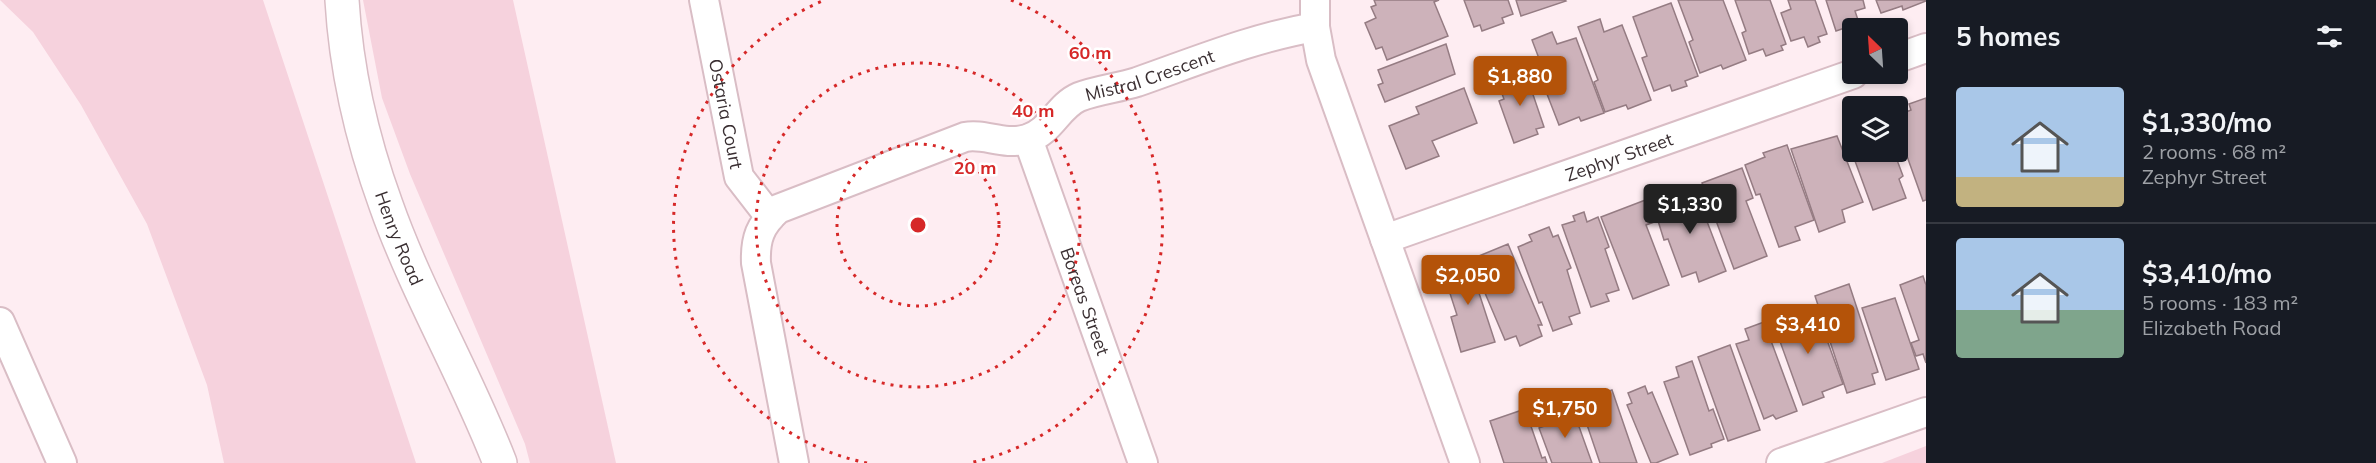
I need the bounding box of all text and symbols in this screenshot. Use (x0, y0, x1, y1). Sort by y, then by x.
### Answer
north arrow (1842, 18, 1908, 84)
map controls (1842, 18, 1908, 162)
text: 5 homes (1956, 20, 2060, 53)
icon: filters (2313, 20, 2346, 53)
text: 60 m (1069, 41, 1111, 64)
street label: Mistral Crescent (1083, 44, 1217, 106)
pin: $1,880 (1471, 56, 1569, 107)
street label: Ostaria Court (704, 57, 749, 171)
text: $1,880 (1488, 63, 1552, 88)
button: layers (1842, 96, 1908, 162)
text: 40 m (1012, 99, 1054, 122)
text: $1,330/mo (2142, 106, 2272, 139)
icon: home (2004, 111, 2076, 183)
street label: Zephyr Street (1562, 127, 1676, 186)
text: 2 rooms · 68 m² (2142, 139, 2286, 164)
text: 20 m (954, 156, 996, 179)
text: Zephyr Street (2142, 164, 2267, 189)
pin: $1,330 (1641, 184, 1739, 235)
street label: Henry Road (370, 188, 429, 289)
text: $1,330 (1658, 191, 1722, 216)
centre of rings (908, 215, 928, 235)
street label: Boreas Street (1056, 244, 1115, 358)
pin: $2,050 (1419, 255, 1517, 306)
text: $3,410/mo (2142, 257, 2272, 290)
text: $2,050 (1436, 262, 1500, 287)
icon: home (2004, 262, 2076, 334)
text: 5 rooms · 183 m² (2142, 290, 2298, 315)
pin: $3,410 (1759, 304, 1857, 355)
text: $3,410 (1776, 311, 1840, 336)
text: Elizabeth Road (2142, 315, 2281, 340)
pin: $1,750 (1516, 388, 1614, 439)
text: $1,750 (1533, 395, 1597, 420)

